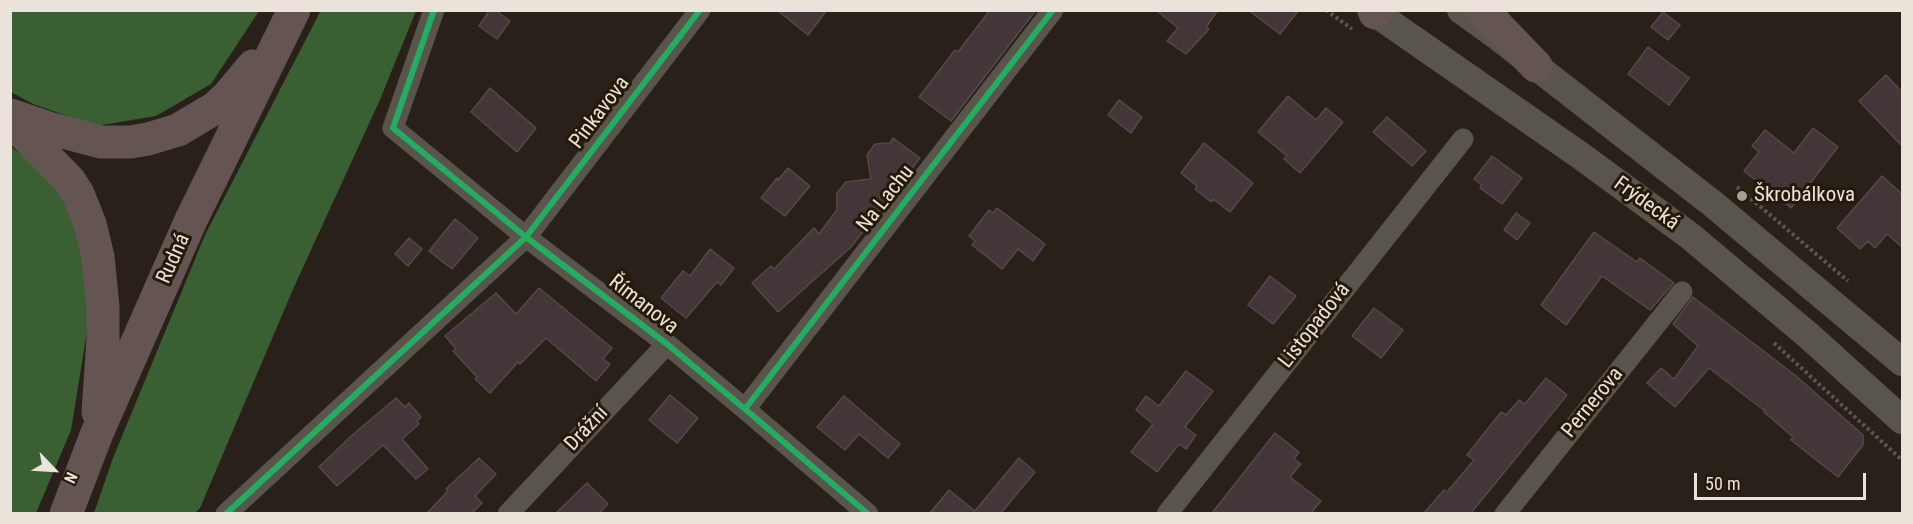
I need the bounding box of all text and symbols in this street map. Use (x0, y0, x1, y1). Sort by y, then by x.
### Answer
street label: Pinkavova (565, 72, 635, 154)
street label: Na Lachu (852, 161, 920, 237)
street label: Frýdecká (1608, 172, 1684, 236)
place label: Škrobálkova (1754, 183, 1855, 209)
marker: Škrobálkova (1735, 189, 1749, 203)
street label: Rudná (152, 230, 196, 288)
street label: Římanova (603, 270, 683, 340)
street label: Listopadová (1274, 278, 1356, 374)
street label: Pernerova (1557, 363, 1629, 443)
street label: Drážní (560, 401, 614, 457)
north arrow (24, 440, 84, 500)
scale bar (1697, 461, 1870, 499)
text: N (60, 469, 81, 486)
text: 50 m (1705, 473, 1740, 494)

